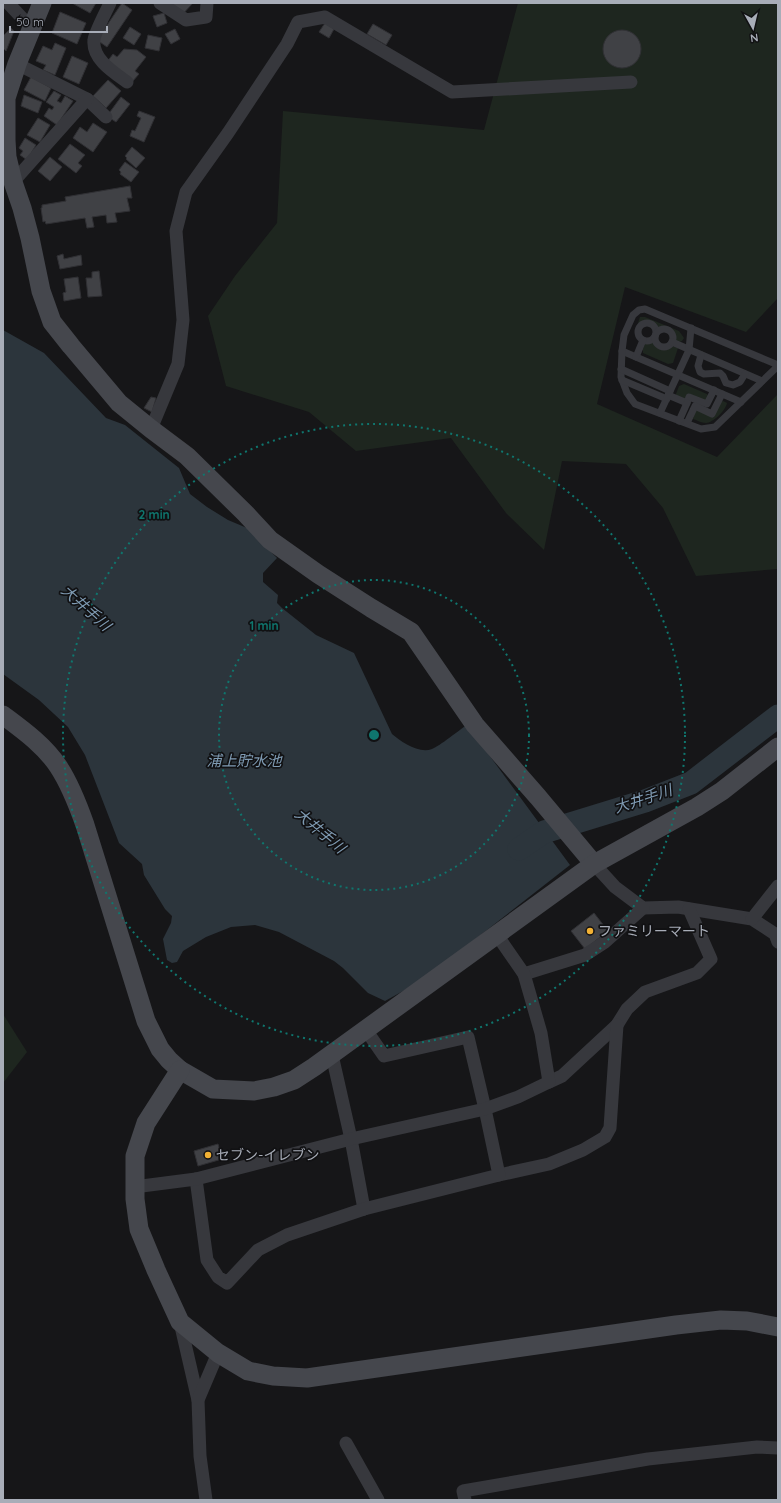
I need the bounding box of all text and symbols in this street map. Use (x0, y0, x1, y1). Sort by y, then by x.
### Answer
scale bar (10, 8, 107, 34)
north arrow (733, 8, 773, 48)
text: 50 m (16, 14, 44, 29)
text: N (749, 30, 759, 45)
text: 2 min (138, 507, 170, 522)
water label: 大井手川 (58, 580, 116, 636)
text: 1 min (249, 618, 279, 633)
centre of rings (367, 728, 381, 742)
water label: 浦上貯水池 (206, 751, 283, 770)
water label: 大井手川 (611, 780, 676, 817)
water label: 大井手川 (291, 804, 351, 858)
place label: ファミリーマート (598, 922, 710, 940)
marker: ファミリーマート (585, 926, 595, 936)
place label: セブン-イレブン (216, 1146, 319, 1164)
marker: セブン-イレブン (203, 1150, 213, 1160)

